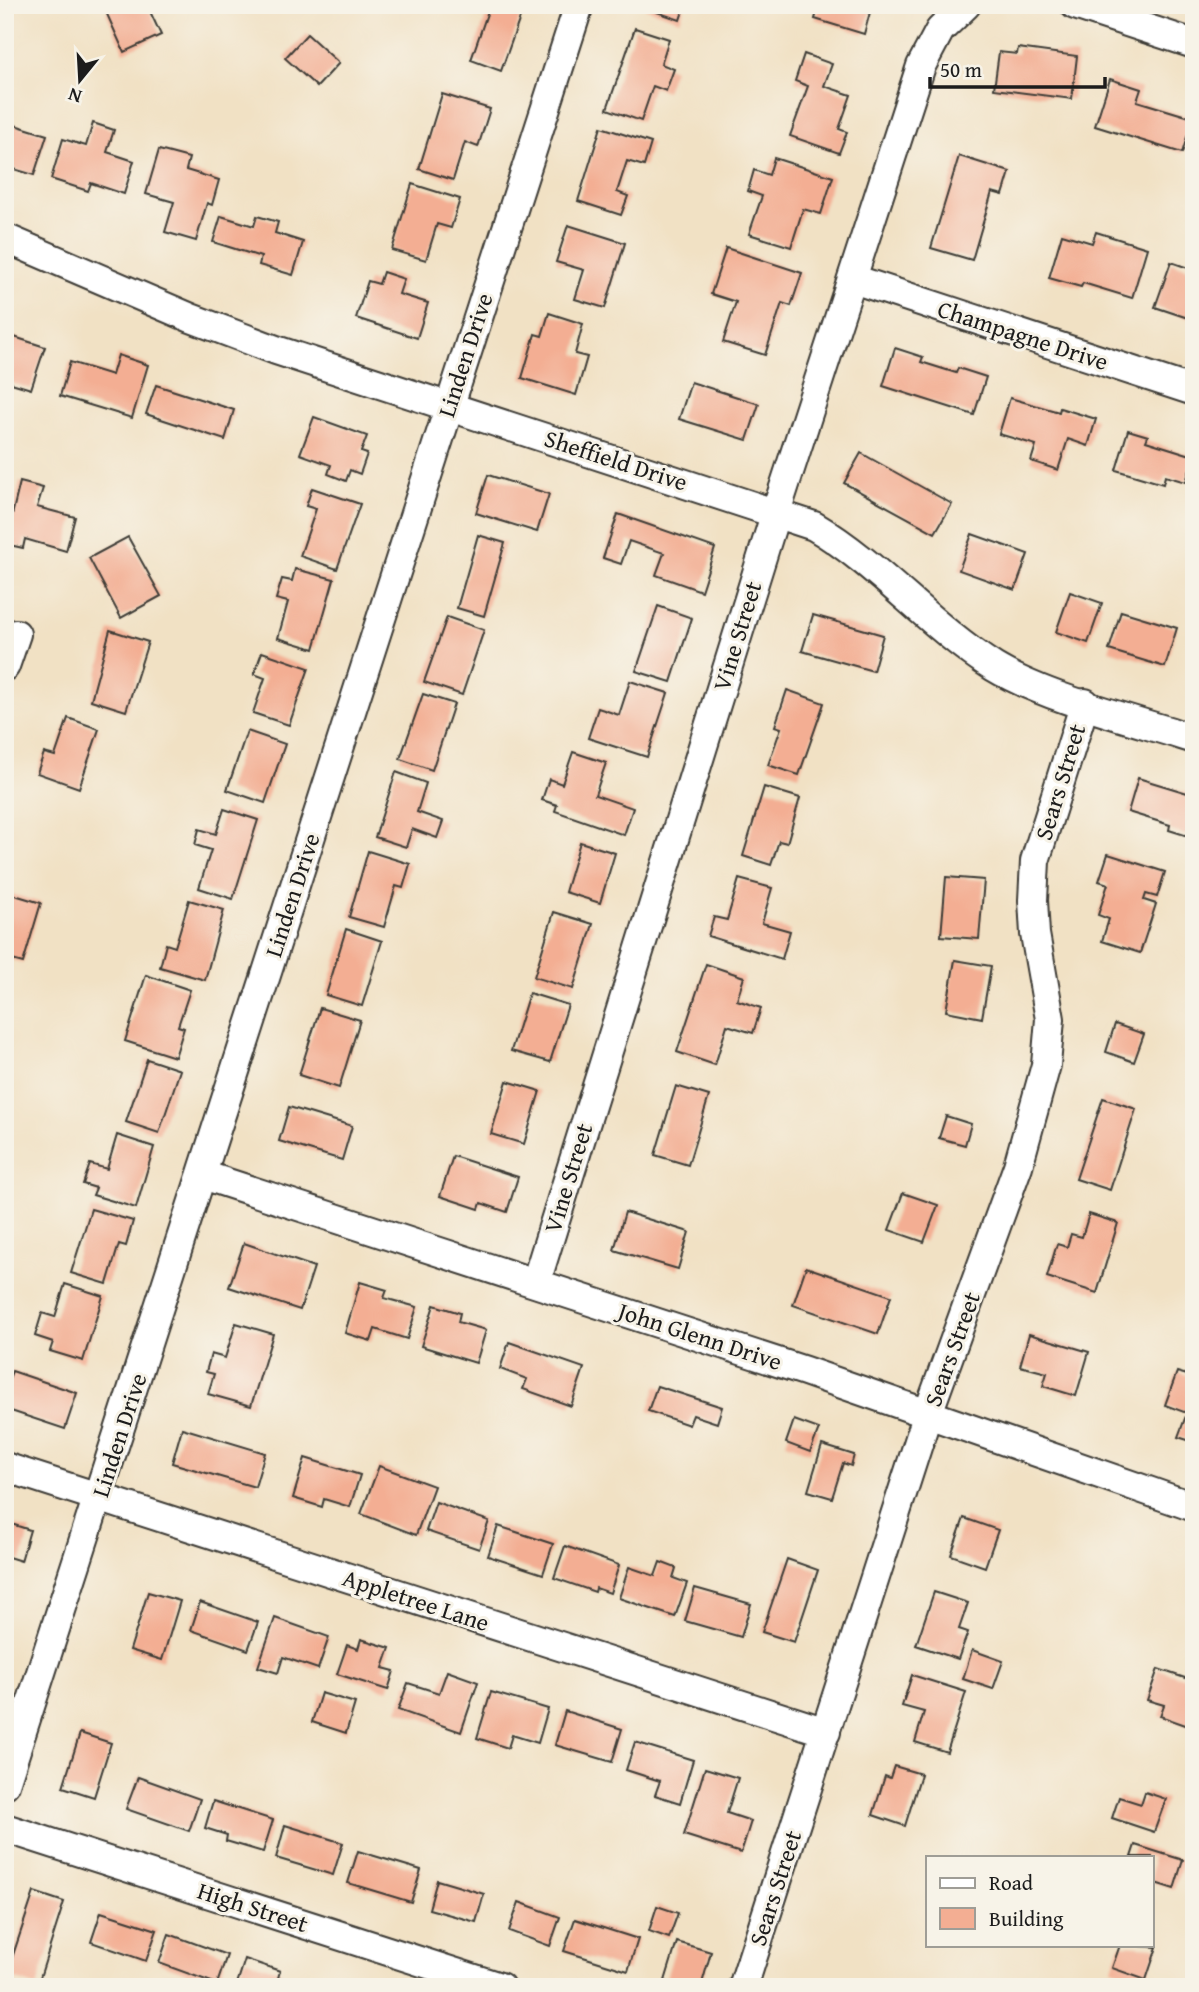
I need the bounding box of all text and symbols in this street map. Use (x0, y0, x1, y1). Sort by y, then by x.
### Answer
north arrow (46, 46, 116, 116)
scale bar (930, 46, 1104, 90)
text: 50 m (940, 54, 982, 85)
text: N (64, 81, 85, 111)
street label: Linden Drive (428, 288, 502, 422)
street label: Champagne Drive (933, 291, 1113, 379)
street label: Sheffield Drive (540, 420, 692, 500)
street label: Vine Street (704, 576, 770, 695)
street label: Sears Street (1026, 719, 1094, 844)
street label: Linden Drive (255, 828, 329, 962)
street label: Vine Street (535, 1118, 601, 1237)
street label: Sears Street (915, 1286, 989, 1411)
street label: John Glenn Drive (611, 1292, 786, 1379)
street label: Linden Drive (82, 1368, 156, 1502)
street label: Appletree Lane (338, 1560, 494, 1640)
street label: Sears Street (740, 1825, 810, 1950)
legend (926, 1856, 1154, 1946)
text: Road (989, 1867, 1034, 1898)
street label: High Street (193, 1873, 313, 1941)
text: Building (989, 1903, 1064, 1934)

